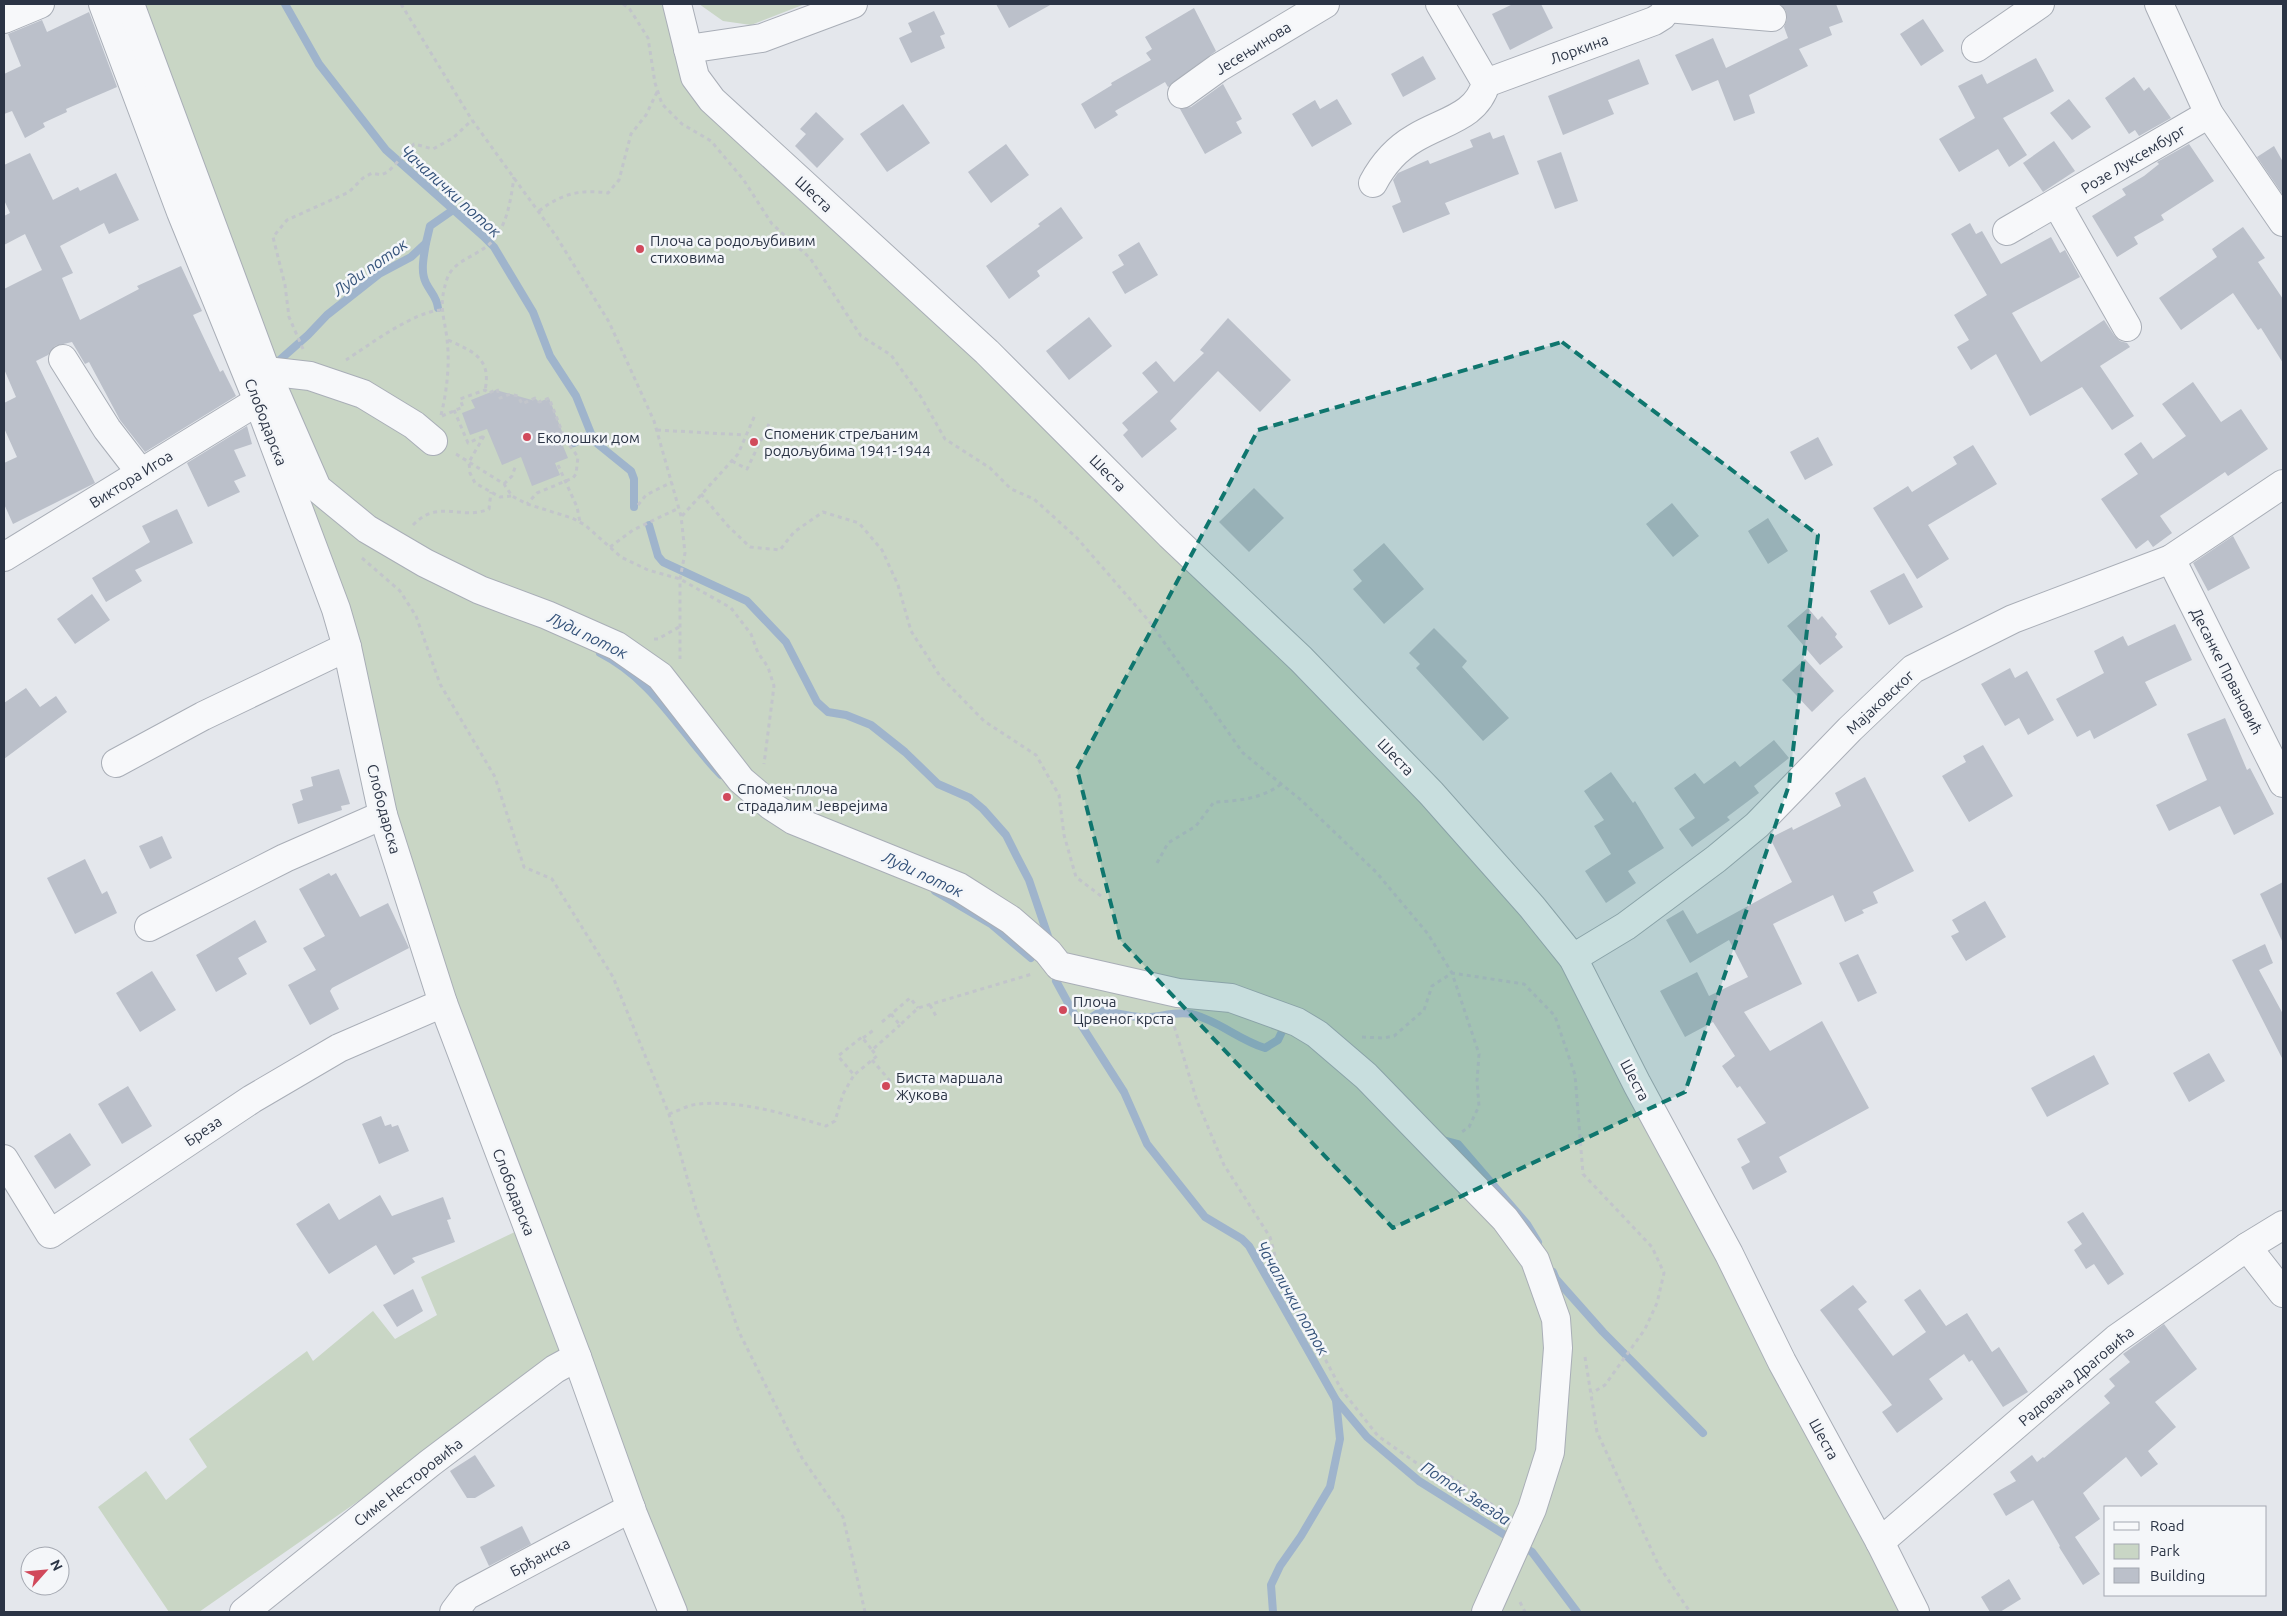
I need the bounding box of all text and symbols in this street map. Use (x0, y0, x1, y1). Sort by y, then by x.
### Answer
street label: Јесењинова (1212, 18, 1294, 78)
street label: Лоркина (1547, 31, 1611, 67)
street label: Розе Луксембург (2078, 121, 2188, 197)
water label: Чачалички поток (397, 141, 505, 241)
street label: Шеста (792, 173, 836, 215)
place label: Плоча са родољубивим стиховима (650, 232, 816, 266)
water label: Луди поток (329, 234, 411, 300)
marker: Плоча са родољубивим стиховима (634, 243, 646, 255)
street label: Слободарска (242, 376, 290, 468)
place label: Споменик стрељаним родољубима 1941-1944 (764, 425, 931, 459)
place label: Еколошки дом (537, 429, 640, 446)
marker: Еколошки дом (521, 431, 533, 443)
marker: Споменик стрељаним родољубима 1941-1944 (748, 436, 760, 448)
street label: Виктора Игоа (86, 447, 176, 511)
street label: Шеста (1086, 451, 1130, 495)
street label: Десанке Првановић (2188, 605, 2266, 737)
water label: Луди поток (544, 607, 632, 662)
street label: Мајаковског (1843, 667, 1917, 737)
street label: Шеста (1374, 735, 1418, 779)
street label: Слободарска (364, 762, 404, 856)
place label: Спомен-плоча страдалим Јеврејима (737, 780, 888, 814)
marker: Спомен-плоча страдалим Јеврејима (721, 791, 733, 803)
water label: Луди поток (879, 847, 967, 901)
place label: Плоча Црвеног крста (1073, 993, 1174, 1027)
marker: Плоча Црвеног крста (1057, 1004, 1069, 1016)
street label: Шеста (1617, 1056, 1653, 1104)
place label: Биста маршала Жукова (896, 1069, 1003, 1103)
marker: Биста маршала Жукова (880, 1080, 892, 1092)
street label: Бреза (181, 1112, 225, 1150)
street label: Слободарска (490, 1146, 538, 1238)
water label: Чачалички поток (1253, 1238, 1333, 1359)
street label: Радована Драговића (2015, 1323, 2137, 1429)
street label: Шеста (1806, 1415, 1842, 1463)
street label: Симе Несторовића (350, 1434, 466, 1530)
water label: Поток Звезда (1418, 1458, 1514, 1529)
legend (2104, 1506, 2267, 1596)
text: Road (2150, 1517, 2185, 1534)
street label: Брђанска (507, 1534, 573, 1580)
text: Park (2150, 1542, 2180, 1559)
north arrow (20, 1546, 70, 1596)
text: N (47, 1557, 66, 1573)
text: Building (2150, 1567, 2205, 1584)

